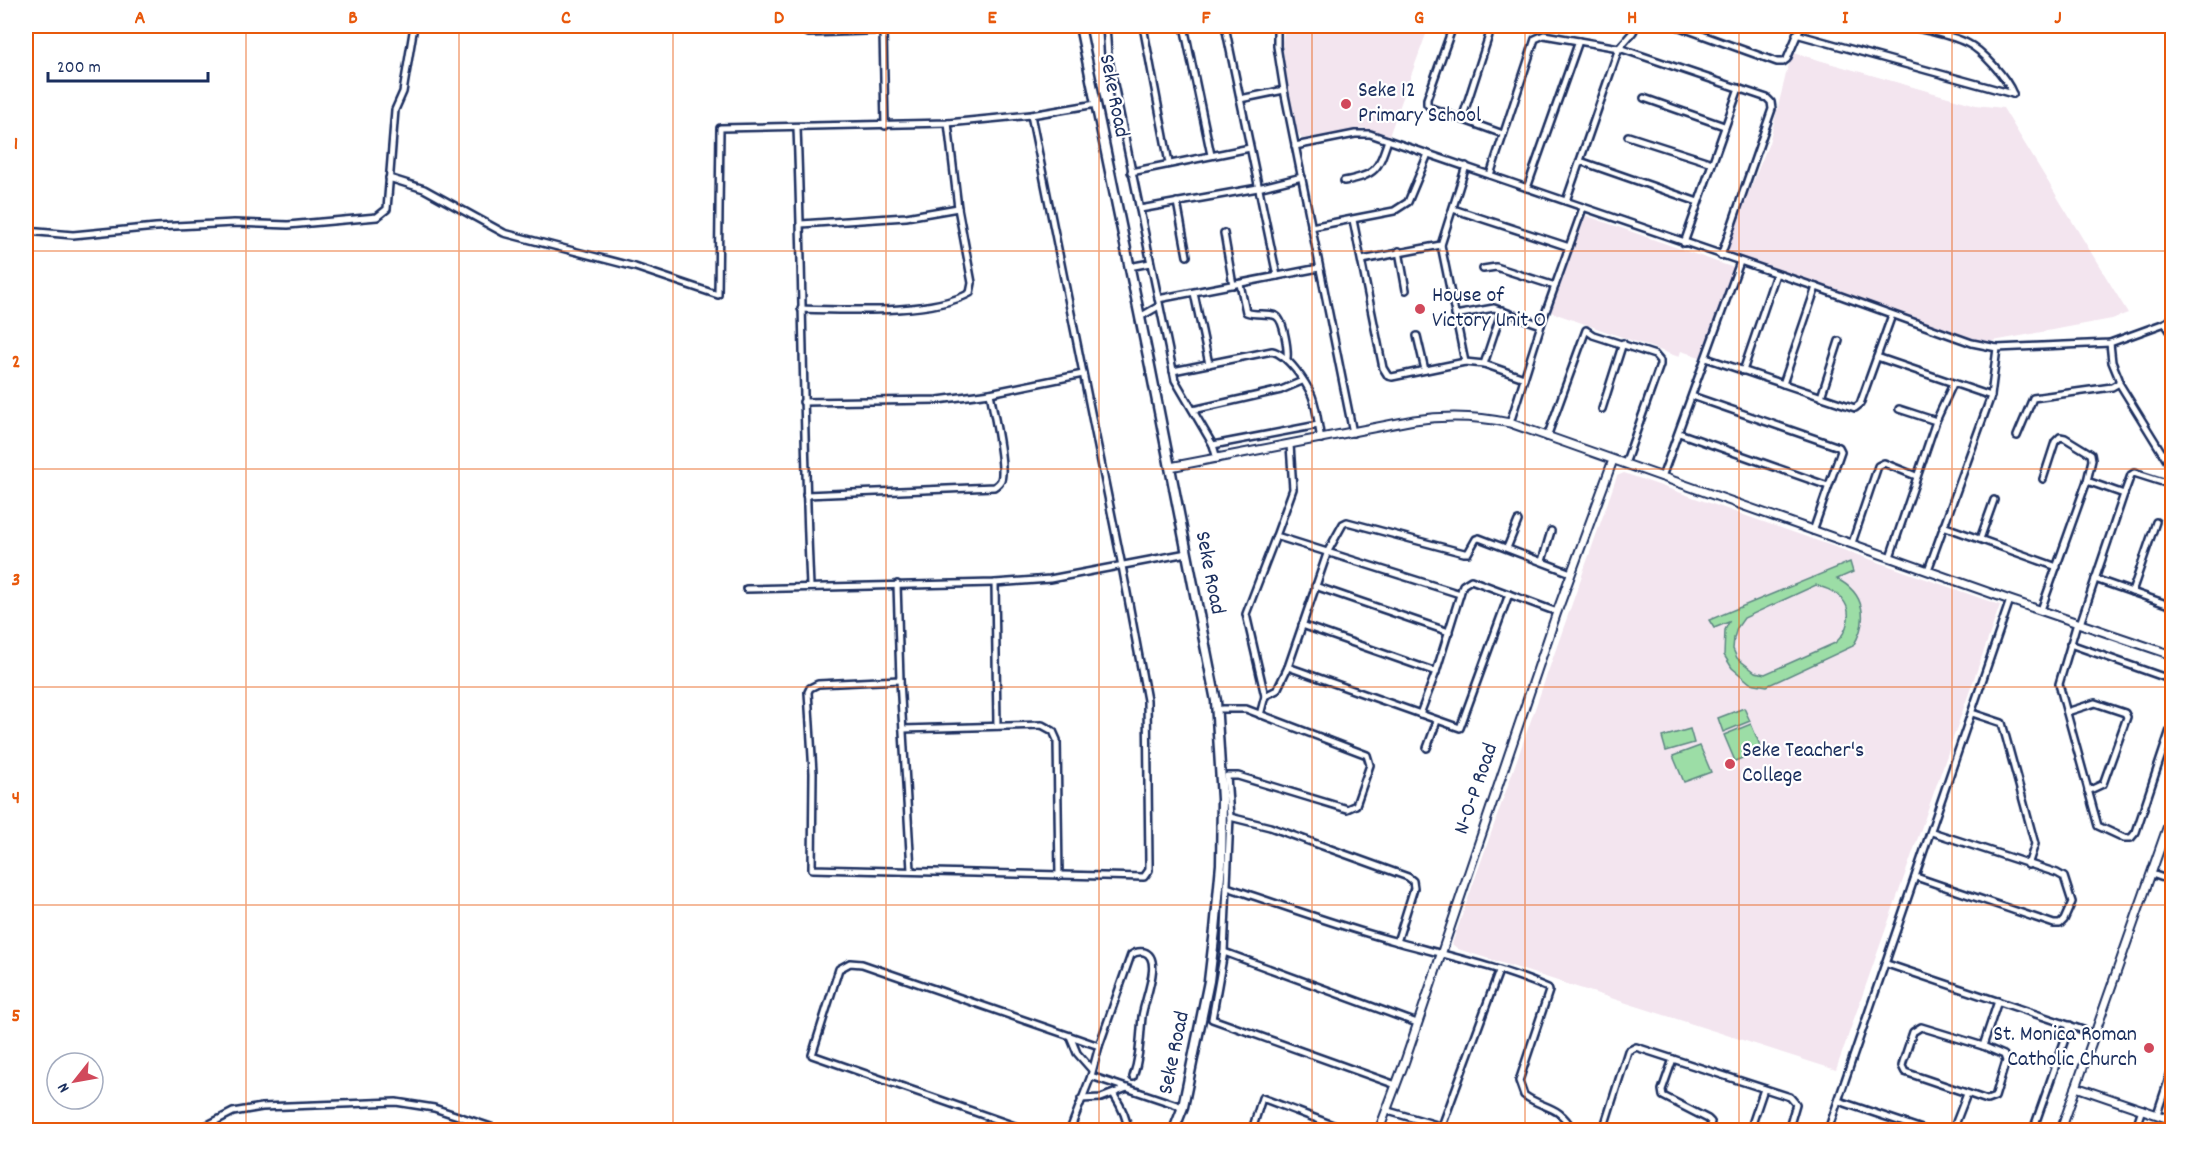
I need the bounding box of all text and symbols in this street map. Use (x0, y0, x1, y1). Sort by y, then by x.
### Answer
text: A (135, 5, 146, 33)
text: B (348, 5, 358, 33)
text: C (561, 5, 571, 33)
text: D (774, 5, 785, 33)
text: E (987, 5, 997, 33)
text: F (1202, 5, 1212, 33)
text: G (1414, 5, 1424, 33)
text: H (1627, 5, 1637, 33)
text: I (1842, 5, 1849, 33)
text: J (2054, 5, 2062, 33)
scale bar (48, 45, 208, 83)
street label: Seke Road (1090, 52, 1136, 140)
text: 200 m (57, 56, 101, 81)
place label: Seke 12 Primary School (1358, 76, 1481, 132)
marker: Seke 12 Primary School (1339, 97, 1353, 111)
text: 1 (14, 131, 18, 159)
place label: House of Victory Unit O (1432, 281, 1546, 337)
marker: House of Victory Unit O (1413, 302, 1427, 316)
text: 2 (12, 349, 20, 377)
street label: Seke Road (1186, 529, 1232, 617)
text: 3 (12, 567, 20, 595)
place label: Seke Teacher's College (1742, 736, 1864, 792)
street label: N-O-P Road (1447, 739, 1507, 839)
marker: Seke Teacher's College (1723, 757, 1737, 771)
text: 4 (12, 785, 20, 813)
text: 5 (11, 1003, 21, 1031)
street label: Seke Road (1151, 1009, 1199, 1097)
place label: St. Monica Roman Catholic Church (1993, 1020, 2137, 1076)
marker: St. Monica Roman Catholic Church (2142, 1041, 2156, 1055)
north arrow (45, 1051, 105, 1111)
text: N (52, 1078, 76, 1097)

